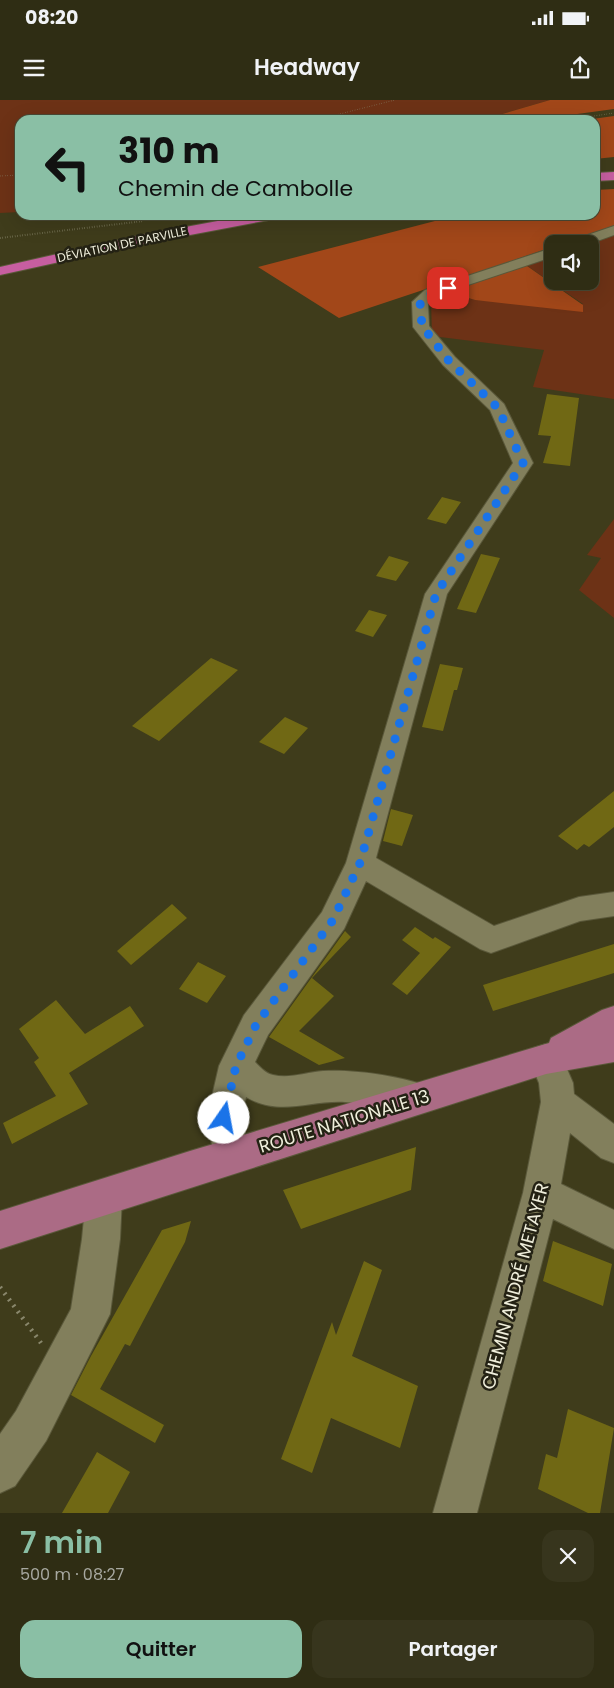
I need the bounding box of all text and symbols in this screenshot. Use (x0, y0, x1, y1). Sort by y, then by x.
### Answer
text: 08:20 (25, 4, 78, 31)
text: Headway (254, 52, 360, 83)
icon: menu (20, 54, 48, 82)
icon: share (566, 54, 594, 82)
text: 310 m (118, 126, 220, 175)
icon: left (35, 135, 100, 200)
text: Chemin de Cambolle (118, 173, 353, 204)
street label: DÉVIATION DE PARVILLE (56, 222, 188, 266)
map controls (544, 235, 599, 290)
button: sound (544, 235, 599, 290)
pin (427, 267, 469, 309)
icon: arrive (434, 274, 462, 302)
street label: ROUTE NATIONALE 13 (256, 1083, 432, 1159)
position arrow (197, 1091, 249, 1143)
street label: CHEMIN ANDRÉ METAYER (475, 1180, 555, 1392)
text: 7 min (20, 1521, 103, 1564)
button: close (542, 1530, 594, 1582)
text: 500 m · 08:27 (20, 1563, 124, 1586)
button: Quitter (20, 1620, 302, 1678)
button: Partager (312, 1620, 594, 1678)

